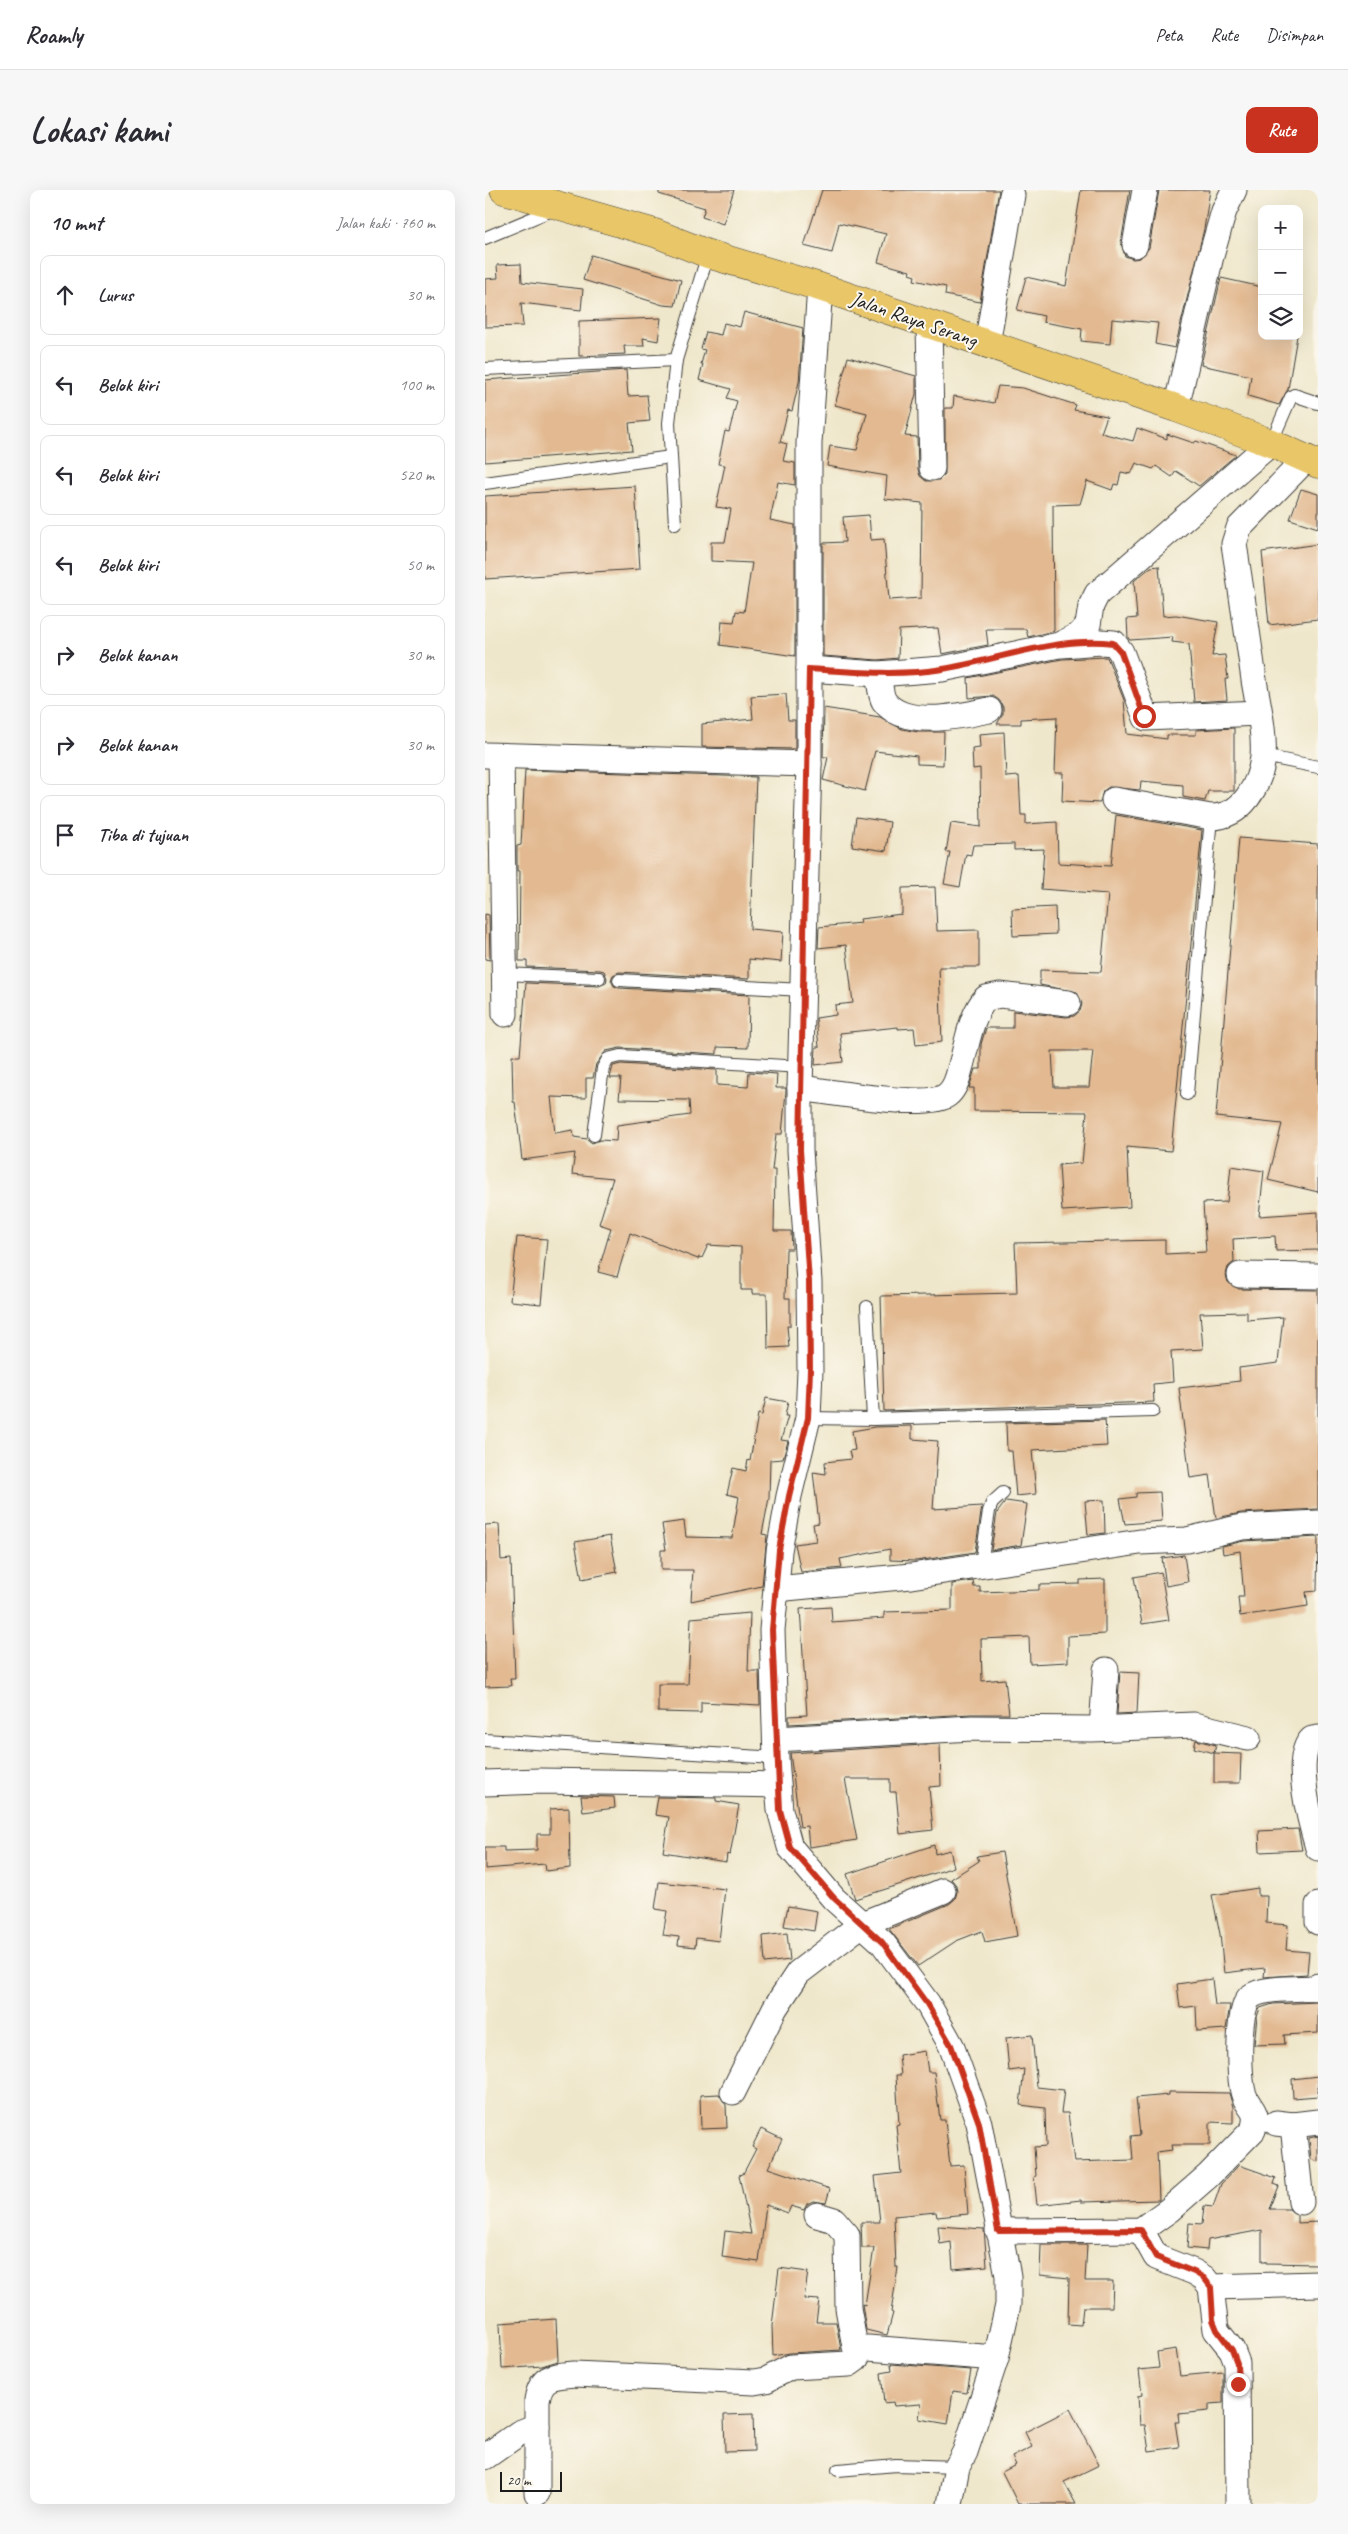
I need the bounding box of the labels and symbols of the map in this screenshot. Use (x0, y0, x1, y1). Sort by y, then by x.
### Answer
street label: Jalan Raya Serang (846, 285, 982, 353)
route start (1133, 705, 1156, 728)
route end (1227, 2373, 1250, 2396)
scale bar (500, 2469, 563, 2492)

